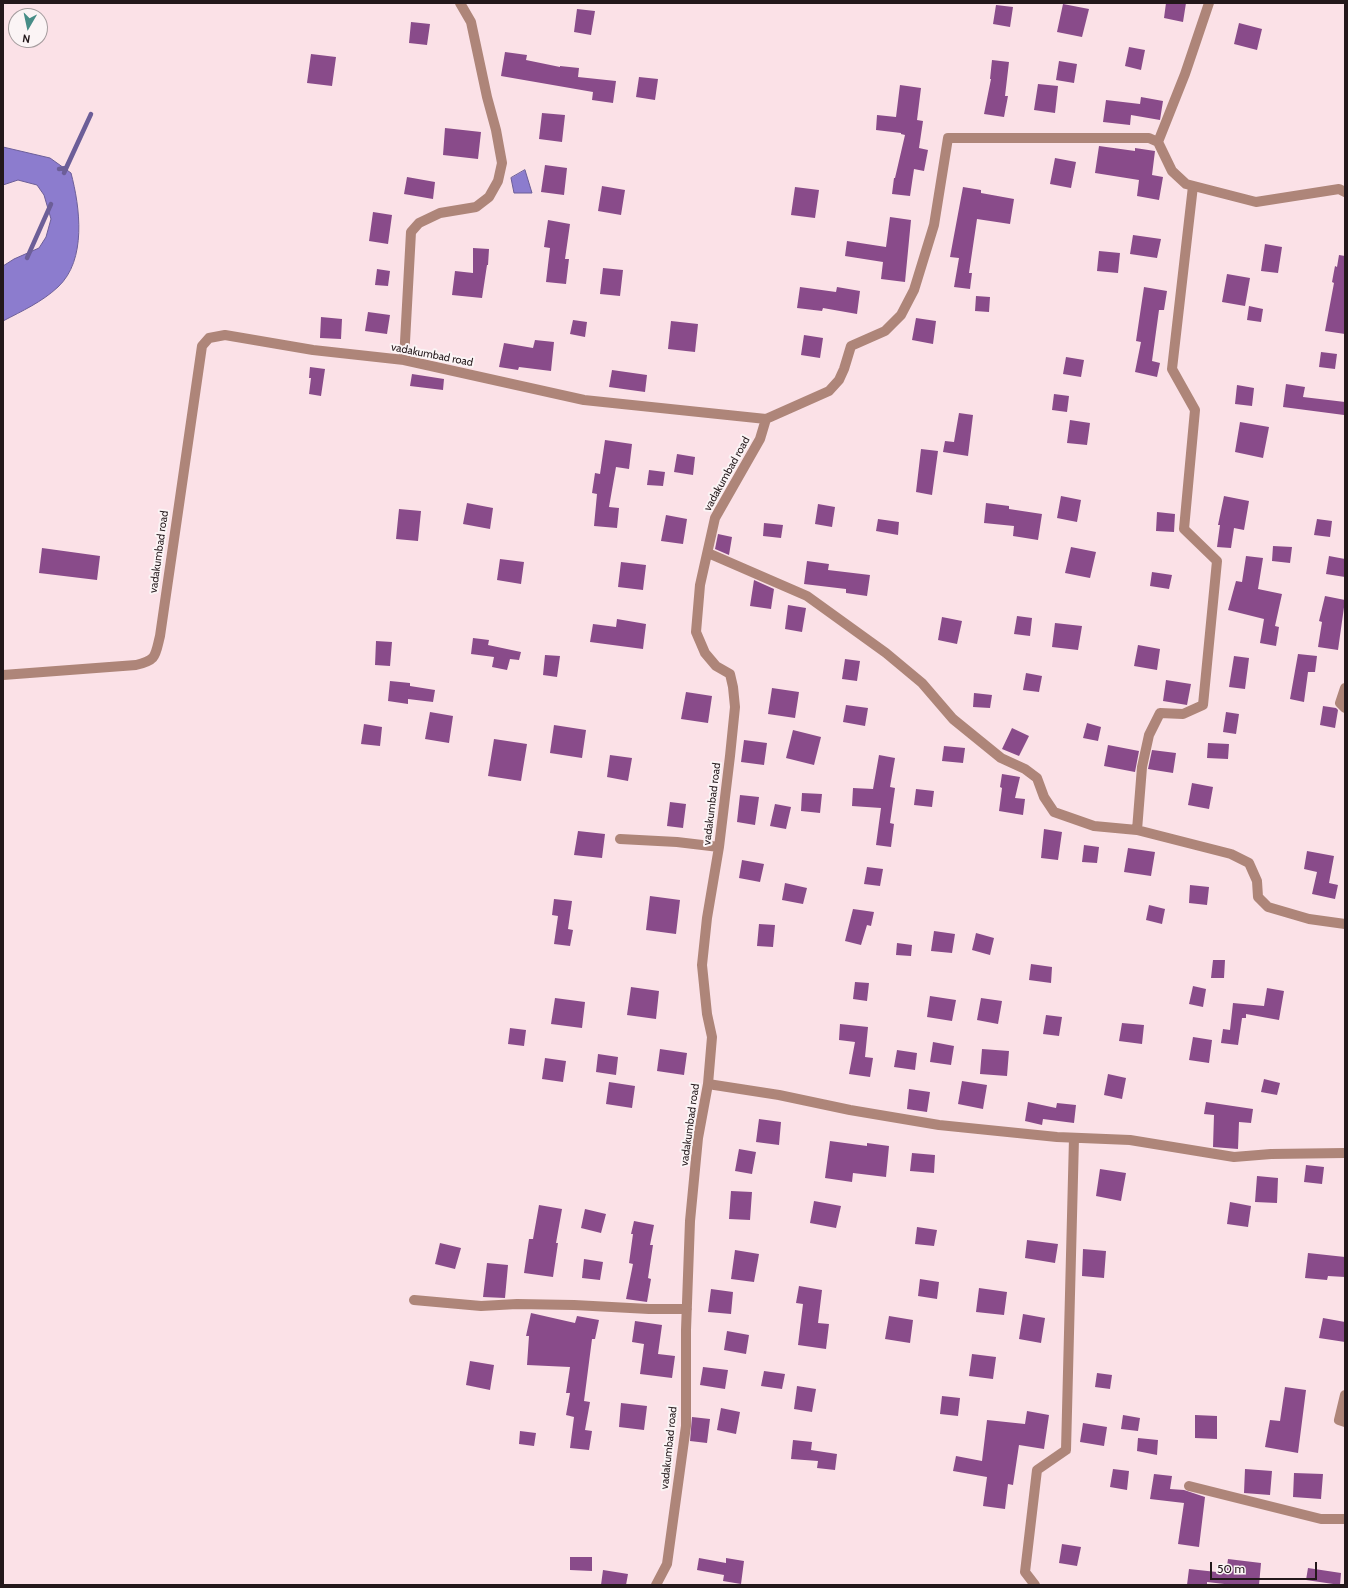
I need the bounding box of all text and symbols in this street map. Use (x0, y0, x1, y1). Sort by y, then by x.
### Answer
north arrow (8, 8, 48, 48)
text: N (21, 31, 31, 46)
street label: vadakumbad road (390, 341, 474, 369)
street label: vadakumbad road (701, 434, 753, 514)
street label: vadakumbad road (147, 510, 171, 594)
street label: vadakumbad road (700, 762, 724, 846)
street label: vadakumbad road (678, 1083, 702, 1167)
street label: vadakumbad road (658, 1406, 680, 1490)
scale bar (1212, 1554, 1319, 1580)
text: 50 m (1217, 1561, 1245, 1576)

